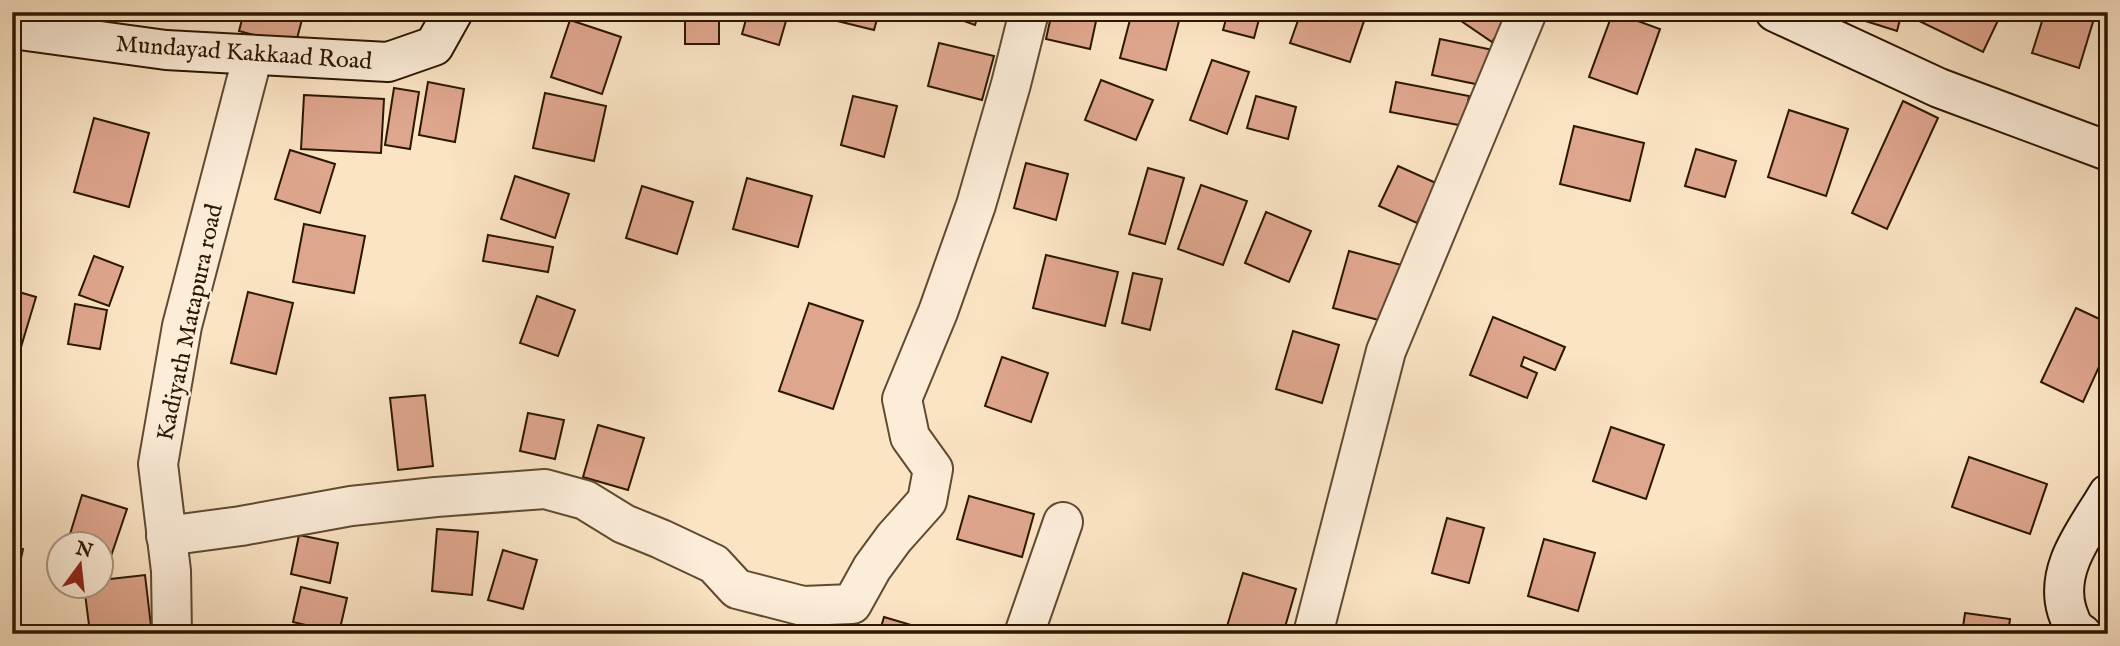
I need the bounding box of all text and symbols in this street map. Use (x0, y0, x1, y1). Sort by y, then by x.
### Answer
street label: Mundayad Kakkaad Road (115, 29, 373, 78)
street label: Kadiyath Matapura road (150, 201, 231, 444)
north arrow (46, 530, 116, 600)
text: N (72, 537, 95, 564)

